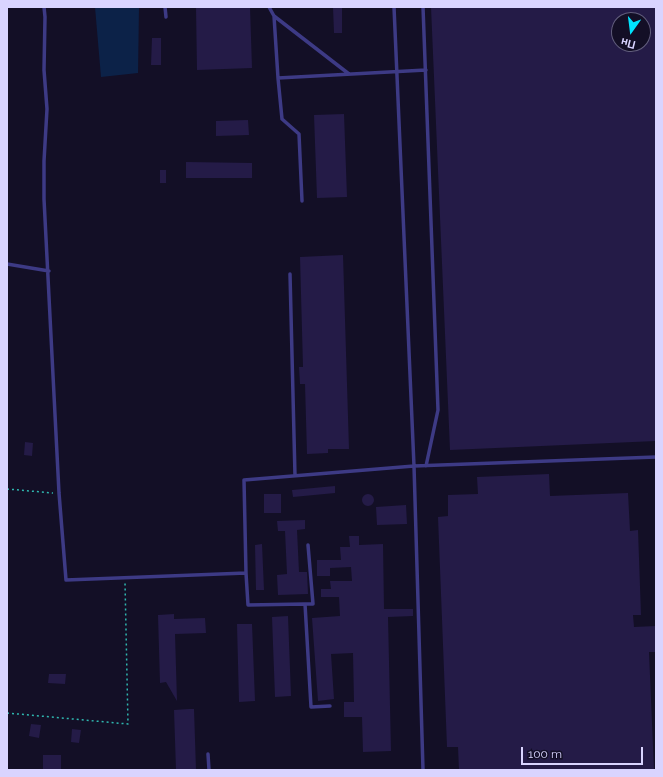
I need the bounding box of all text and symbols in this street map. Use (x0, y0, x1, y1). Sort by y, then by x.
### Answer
north arrow (611, 12, 651, 52)
text: Пн (620, 35, 637, 51)
scale bar (523, 739, 645, 765)
text: 100 m (528, 747, 562, 761)

